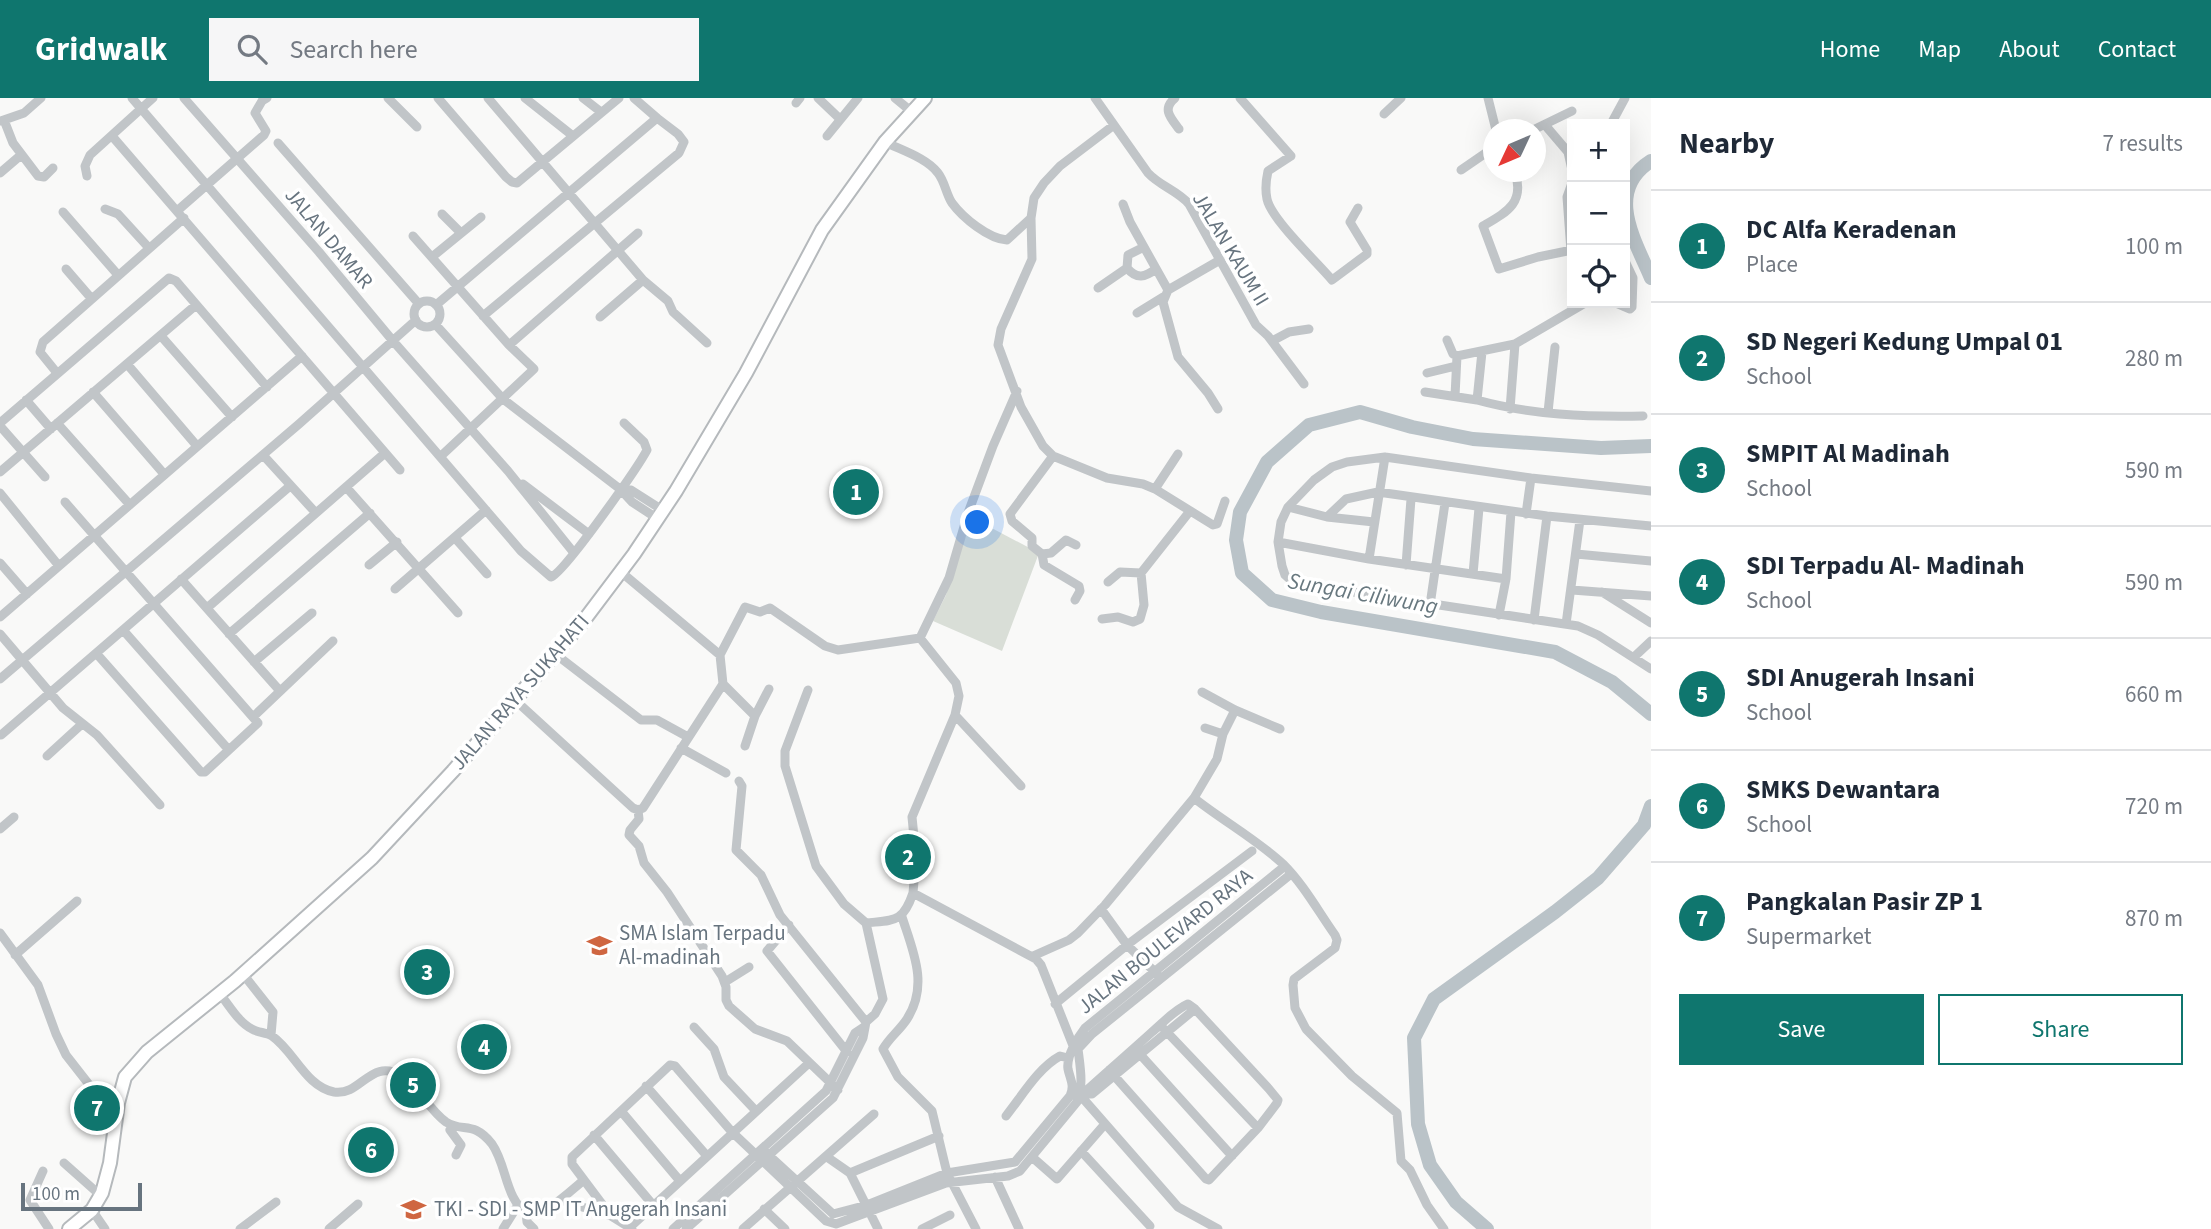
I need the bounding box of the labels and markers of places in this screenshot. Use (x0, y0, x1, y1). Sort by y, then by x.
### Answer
pin: 1 (833, 466, 879, 518)
pin: 2 (885, 831, 931, 883)
place label: SMA Islam Terpadu Al-madinah (619, 918, 786, 972)
school or university icon: SMA Islam Terpadu Al-madinah (585, 931, 613, 959)
pin: 3 (404, 946, 450, 998)
pin: 4 (461, 1021, 507, 1073)
pin: 5 (390, 1059, 436, 1111)
pin: 7 (74, 1082, 120, 1134)
pin: 6 (348, 1124, 394, 1176)
place label: TKI - SDI - SMP IT Anugerah Insani (434, 1194, 727, 1224)
school or university icon: TKI - SDI - SMP IT Anugerah Insani (400, 1195, 428, 1223)

